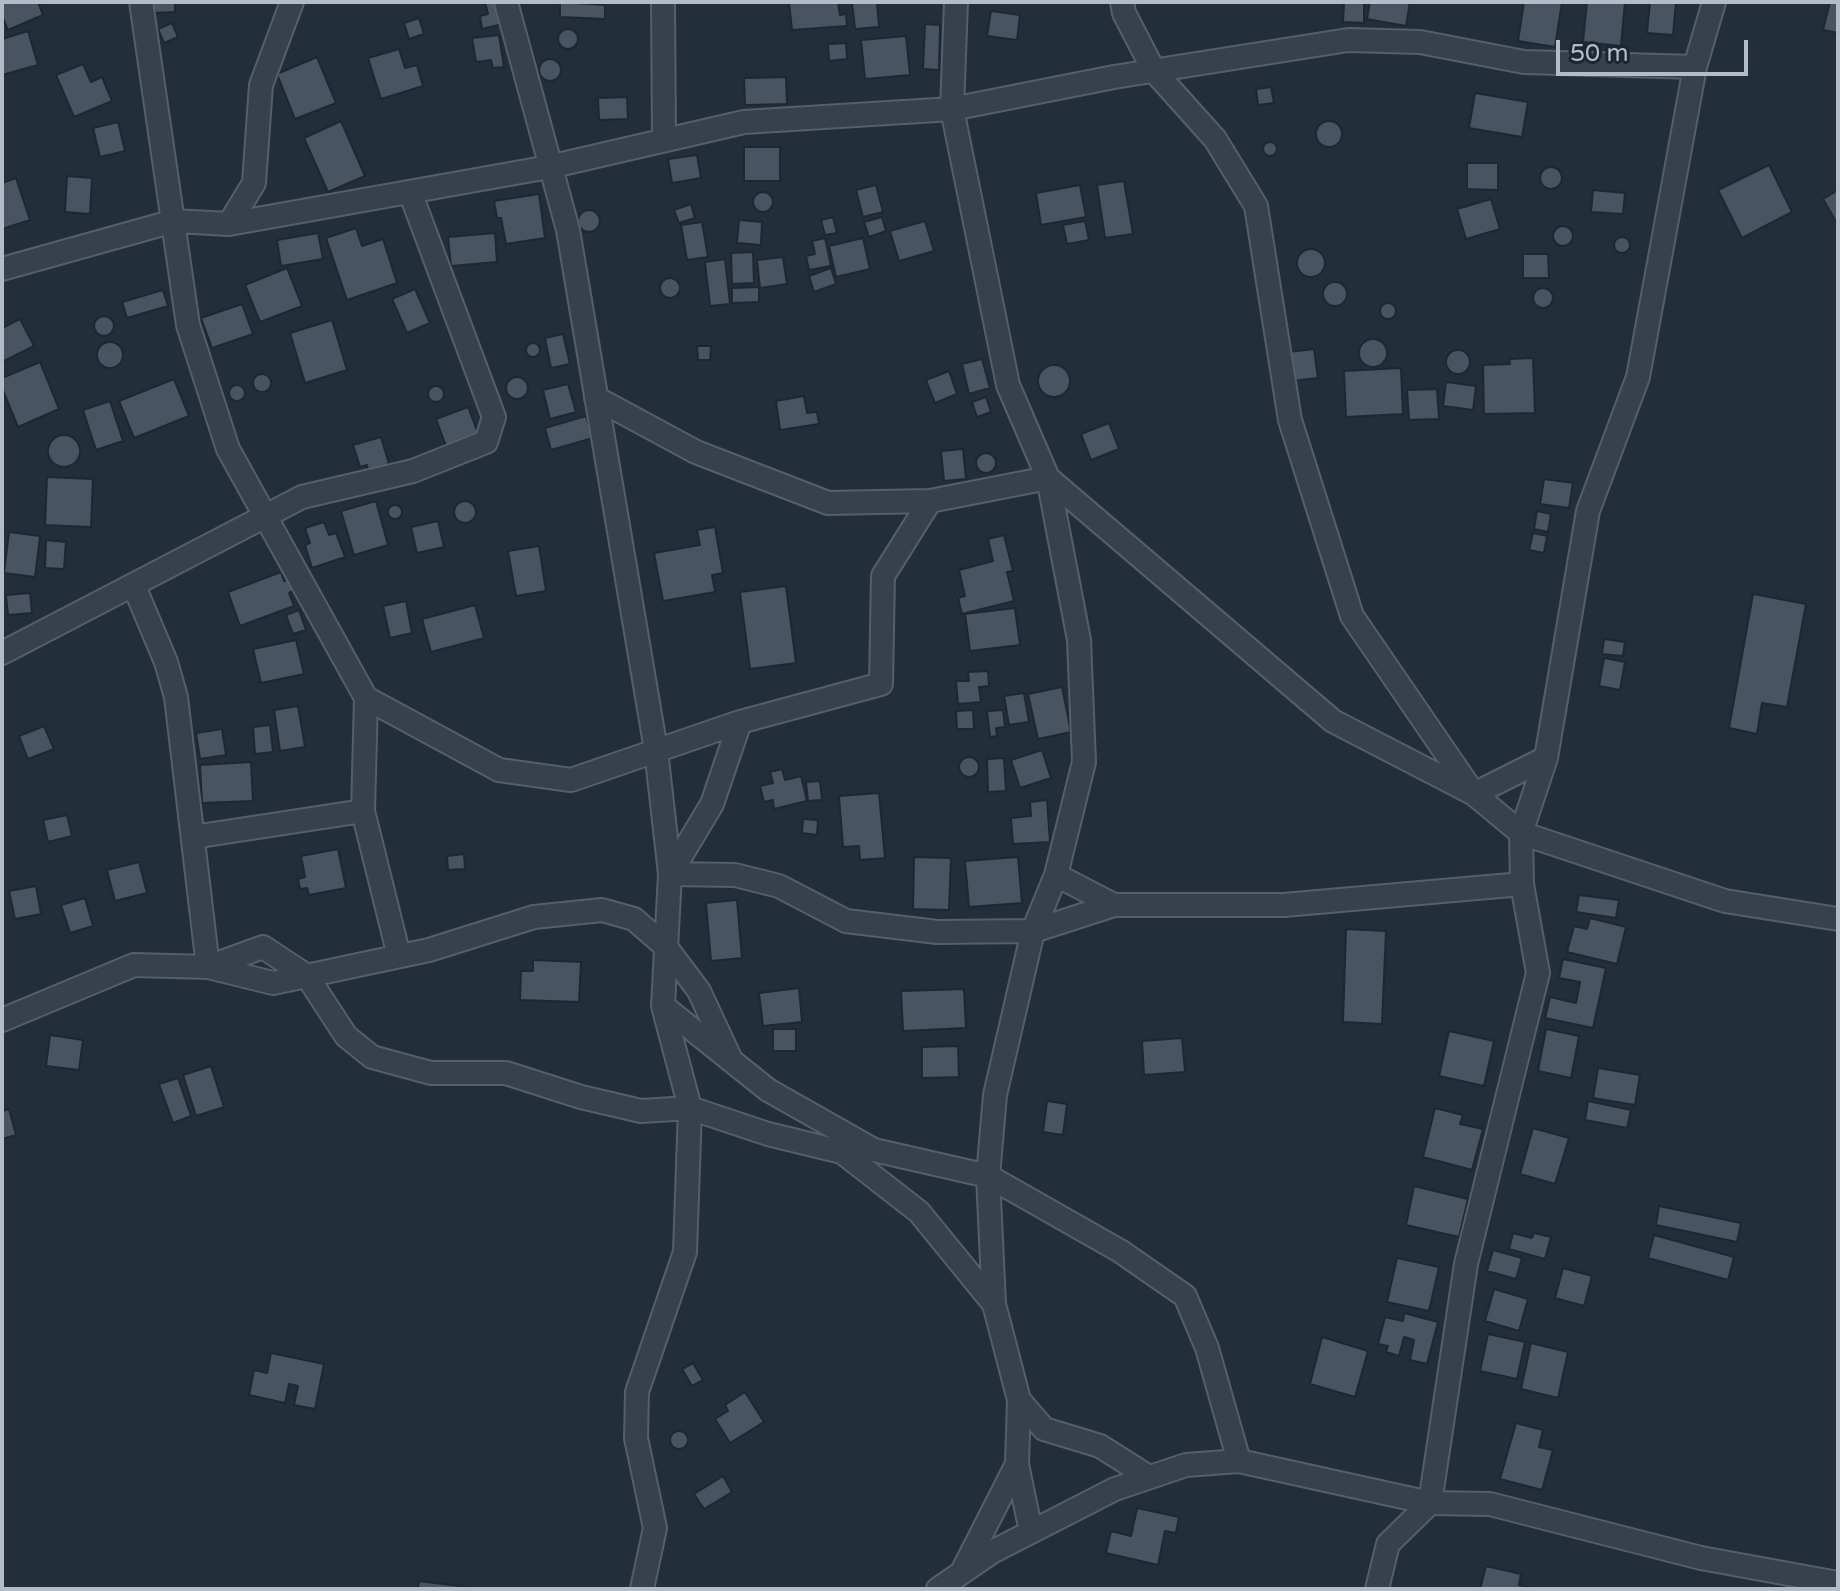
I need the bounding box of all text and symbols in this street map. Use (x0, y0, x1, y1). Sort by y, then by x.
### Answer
scale bar (1560, 24, 1752, 74)
text: 50 m (1570, 39, 1628, 68)

